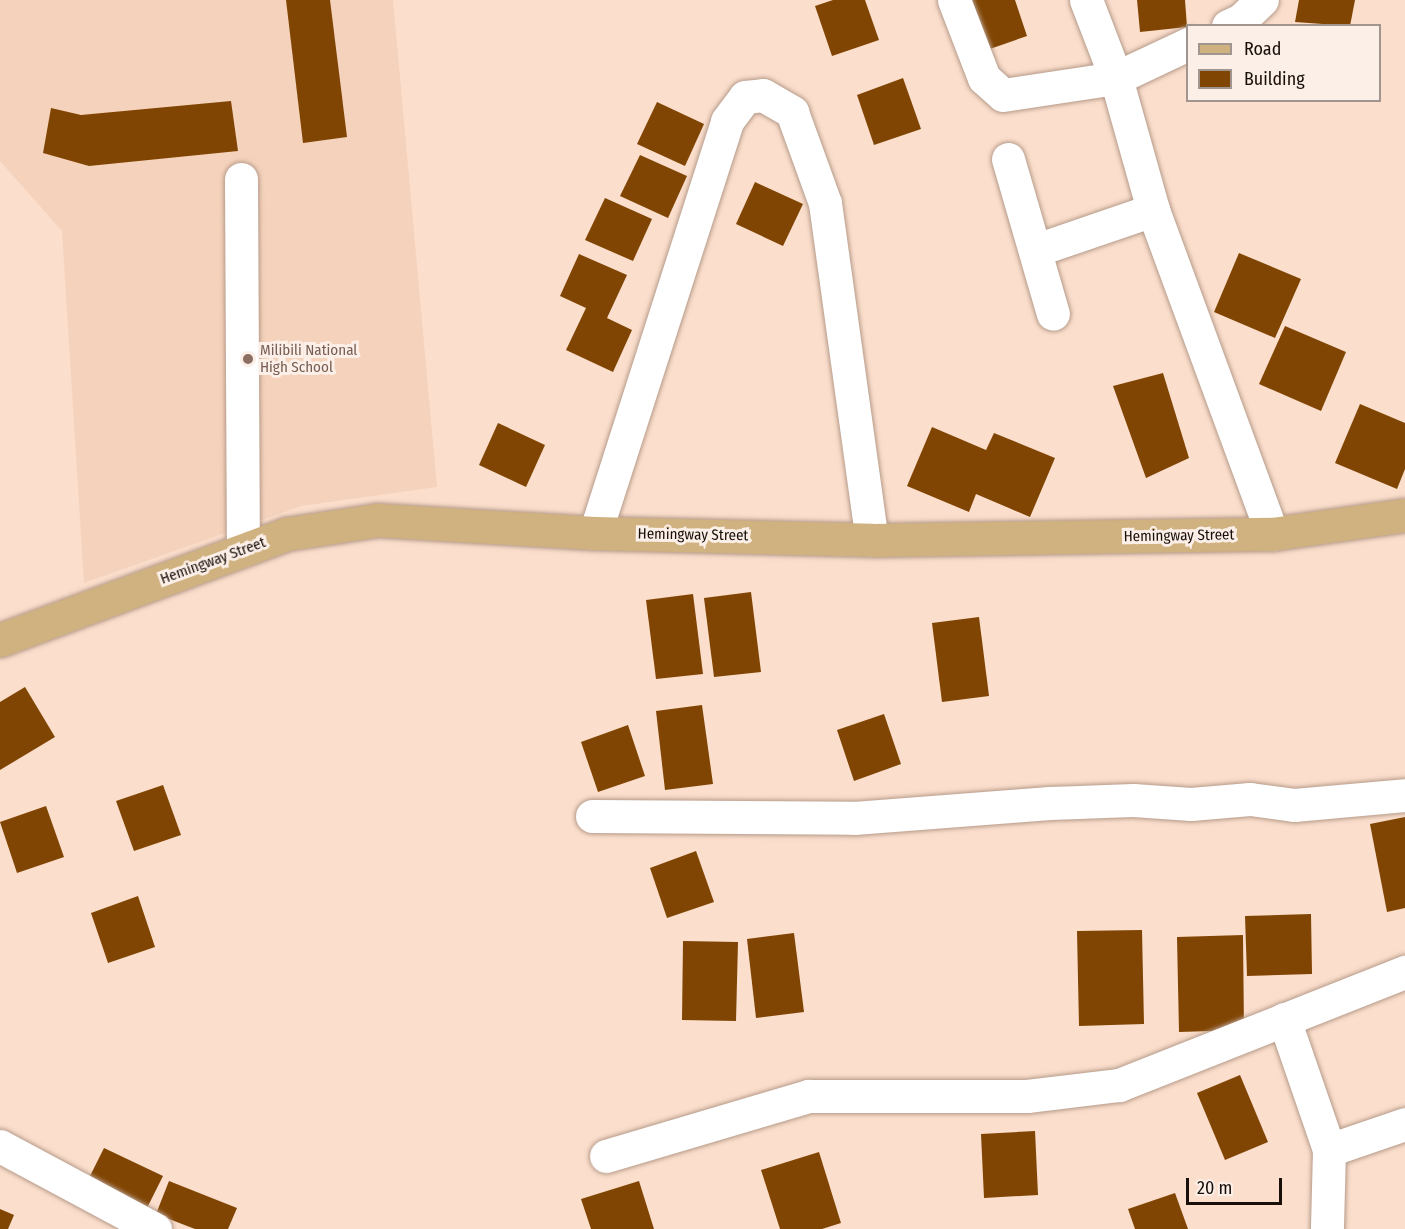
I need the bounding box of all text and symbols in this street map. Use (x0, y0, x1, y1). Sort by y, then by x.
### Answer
legend (1186, 24, 1381, 102)
text: Road (1244, 38, 1281, 60)
text: Building (1244, 68, 1305, 90)
place label: Milibili National High School (260, 341, 357, 376)
marker: Milibili National High School (241, 352, 255, 366)
street label: Hemingway Street (638, 525, 748, 545)
street label: Hemingway Street (1124, 526, 1234, 546)
street label: Hemingway Street (158, 534, 268, 588)
scale bar (1189, 1166, 1285, 1204)
text: 20 m (1197, 1177, 1232, 1199)

